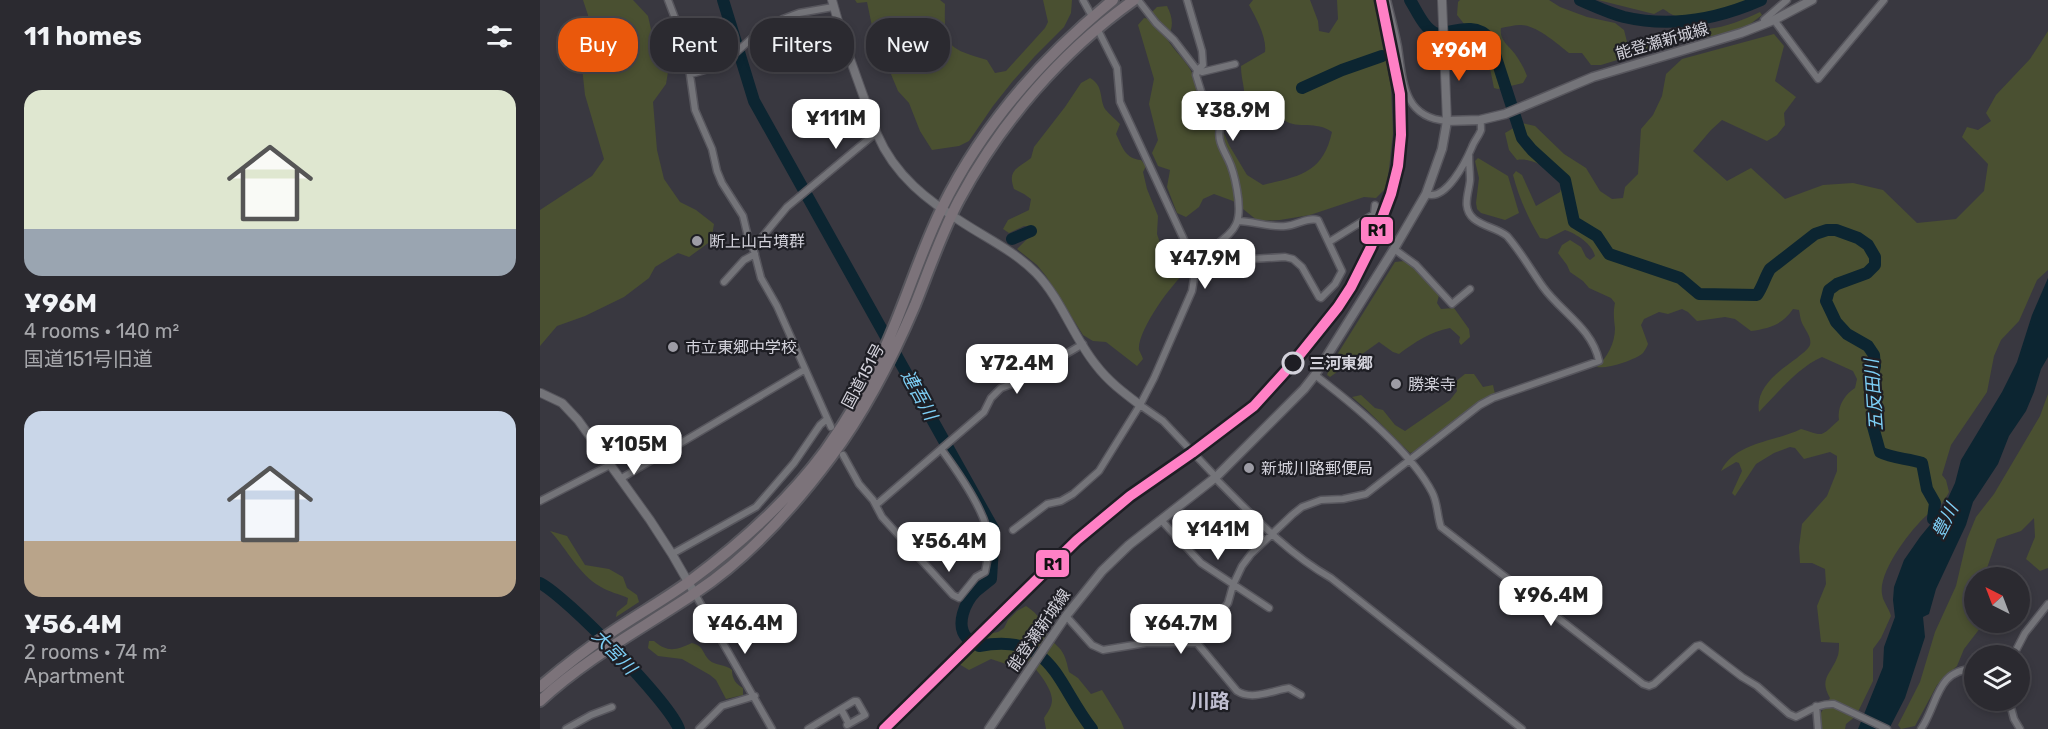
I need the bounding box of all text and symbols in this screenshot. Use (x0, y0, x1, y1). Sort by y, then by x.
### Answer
chip: Buy (558, 18, 638, 72)
chip: Rent (650, 18, 738, 72)
chip: Filters (750, 18, 854, 72)
chip: New (866, 18, 950, 72)
street label: 能登瀬新城線 (1613, 19, 1711, 63)
icon: filters (483, 20, 516, 53)
text: 11 homes (24, 21, 142, 52)
pin: ¥96M (1423, 31, 1495, 82)
text: ¥96M (1431, 38, 1487, 62)
pin: ¥38.9M (1184, 91, 1282, 142)
text: ¥38.9M (1196, 98, 1270, 122)
pin: ¥111M (794, 99, 878, 150)
text: ¥111M (806, 106, 866, 130)
icon: home (216, 129, 324, 237)
line badge: R1 (1360, 216, 1394, 245)
text: R1 (1367, 221, 1387, 240)
place label: 断上山古墳群 (709, 232, 805, 251)
marker: 断上山古墳群 (690, 234, 704, 248)
pin: ¥47.9M (1156, 239, 1254, 290)
text: ¥47.9M (1169, 246, 1241, 270)
text: ¥96M (24, 288, 97, 319)
text: 4 rooms · 140 m² (24, 319, 179, 343)
place label: 市立東郷中学校 (685, 338, 797, 357)
marker: 市立東郷中学校 (666, 340, 680, 354)
street label: 国道151号 (838, 340, 888, 412)
pin: ¥72.4M (968, 344, 1066, 395)
text: 国道151号旧道 (24, 347, 153, 371)
text: ¥72.4M (980, 351, 1054, 375)
marker: 三河東郷 (1282, 352, 1304, 374)
place label: 三河東郷 (1309, 354, 1373, 373)
water label: 五反田川 (1860, 356, 1887, 432)
water label: 連吾川 (896, 366, 943, 426)
place label: 勝楽寺 (1408, 375, 1456, 394)
marker: 勝楽寺 (1389, 377, 1403, 391)
pin: ¥105M (592, 425, 676, 476)
text: ¥105M (601, 432, 667, 456)
icon: home (216, 450, 324, 558)
place label: 新城川路郵便局 (1261, 459, 1373, 478)
marker: 新城川路郵便局 (1242, 461, 1256, 475)
water label: 豊川 (1927, 498, 1964, 542)
pin: ¥141M (1176, 510, 1260, 561)
text: ¥141M (1186, 517, 1250, 541)
pin: ¥56.4M (900, 522, 998, 573)
text: ¥56.4M (911, 529, 987, 553)
line badge: R1 (1035, 549, 1070, 578)
text: R1 (1043, 555, 1063, 574)
north arrow (1964, 567, 2030, 633)
map controls (1964, 567, 2030, 711)
pin: ¥96.4M (1502, 576, 1600, 627)
text: ¥96.4M (1513, 583, 1589, 607)
street label: 能登瀬新城線 (1004, 585, 1074, 675)
pin: ¥46.4M (696, 604, 794, 655)
pin: ¥64.7M (1132, 604, 1230, 655)
text: ¥56.4M (24, 609, 122, 640)
text: ¥46.4M (707, 611, 783, 635)
text: ¥64.7M (1144, 611, 1218, 635)
water label: 大宮川 (587, 625, 642, 681)
text: 2 rooms · 74 m² (24, 640, 167, 664)
button: layers (1964, 645, 2030, 711)
text: Apartment (24, 664, 125, 688)
district label: 川路 (1190, 689, 1230, 713)

